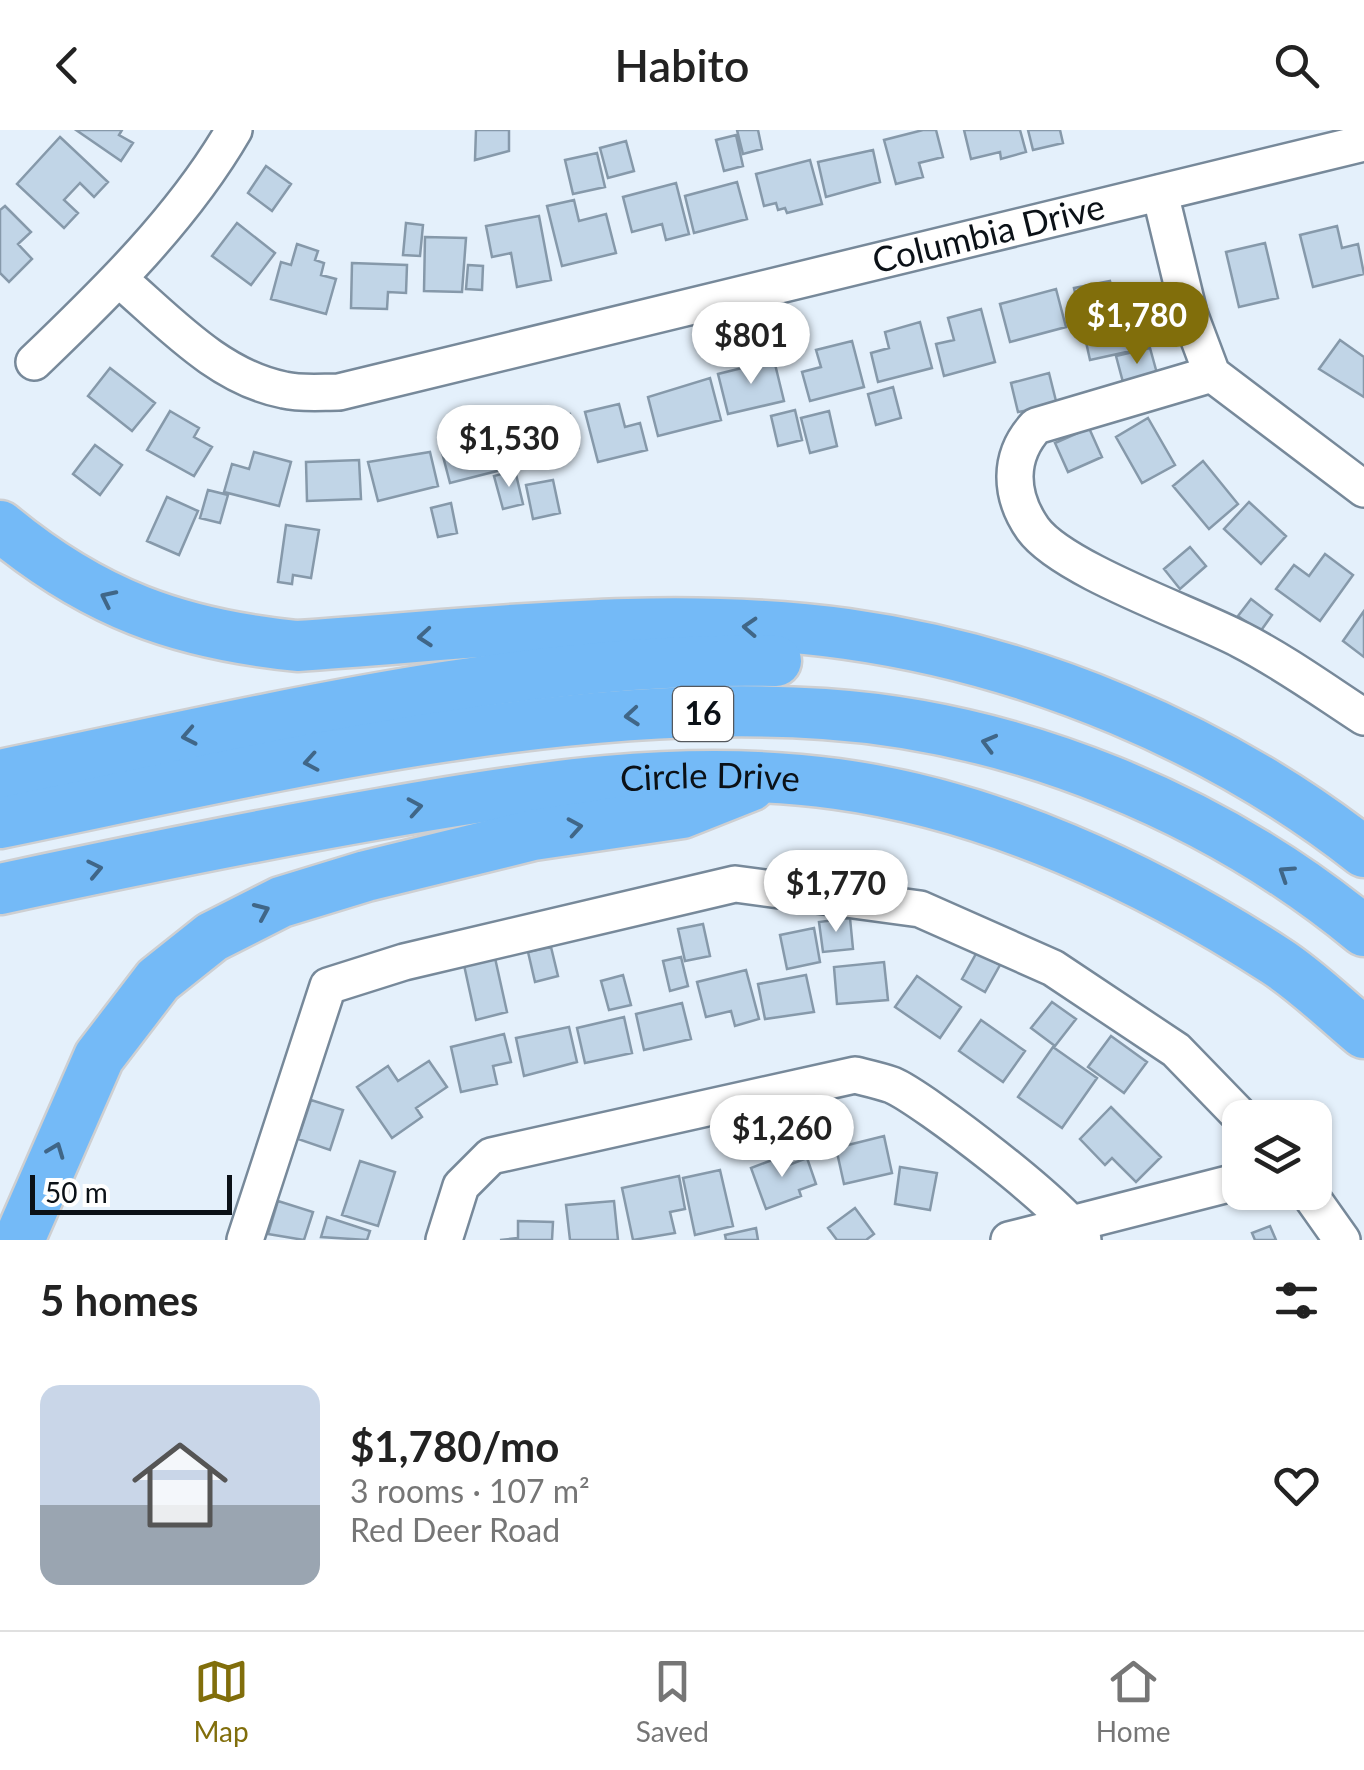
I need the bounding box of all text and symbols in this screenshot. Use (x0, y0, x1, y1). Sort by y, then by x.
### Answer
icon: back (40, 38, 95, 93)
text: Habito (614, 38, 750, 92)
icon: search (1269, 38, 1324, 93)
street label: Columbia Drive (868, 184, 1108, 281)
pin: $1,780 (1056, 282, 1218, 367)
text: $1,780 (1087, 295, 1187, 334)
pin: $801 (692, 302, 810, 387)
text: $801 (714, 315, 788, 354)
pin: $1,530 (428, 405, 590, 490)
text: $1,530 (459, 418, 559, 457)
one-way arrow (100, 591, 118, 611)
one-way arrow (741, 616, 757, 637)
one-way arrow (417, 626, 433, 648)
road number: 16 (673, 687, 733, 741)
one-way arrow (624, 705, 640, 727)
one-way arrow (181, 725, 198, 746)
one-way arrow (981, 733, 999, 754)
one-way arrow (302, 751, 319, 772)
street label: Circle Drive (619, 753, 802, 799)
one-way arrow (406, 797, 423, 818)
one-way arrow (567, 817, 584, 838)
pin: $1,770 (755, 850, 917, 935)
one-way arrow (87, 859, 104, 880)
text: $1,770 (786, 863, 886, 902)
one-way arrow (1278, 866, 1296, 885)
one-way arrow (252, 903, 270, 923)
pin: $1,260 (701, 1095, 863, 1180)
map controls (1222, 1100, 1332, 1210)
button: layers (1222, 1100, 1332, 1210)
text: $1,260 (732, 1108, 832, 1147)
one-way arrow (45, 1142, 65, 1160)
scale bar (30, 1170, 232, 1214)
text: 50 m (45, 1175, 108, 1209)
icon: filters (1269, 1273, 1324, 1328)
text: 5 homes (40, 1275, 198, 1325)
text: $1,780/mo (350, 1421, 559, 1471)
icon: home (120, 1425, 240, 1545)
icon: heart (1269, 1458, 1324, 1513)
text: 3 rooms · 107 m² (350, 1471, 590, 1510)
text: Red Deer Road (350, 1510, 560, 1549)
tab: Map (194, 1654, 249, 1748)
tab: Saved (636, 1654, 709, 1748)
tab: Home (1096, 1654, 1170, 1748)

